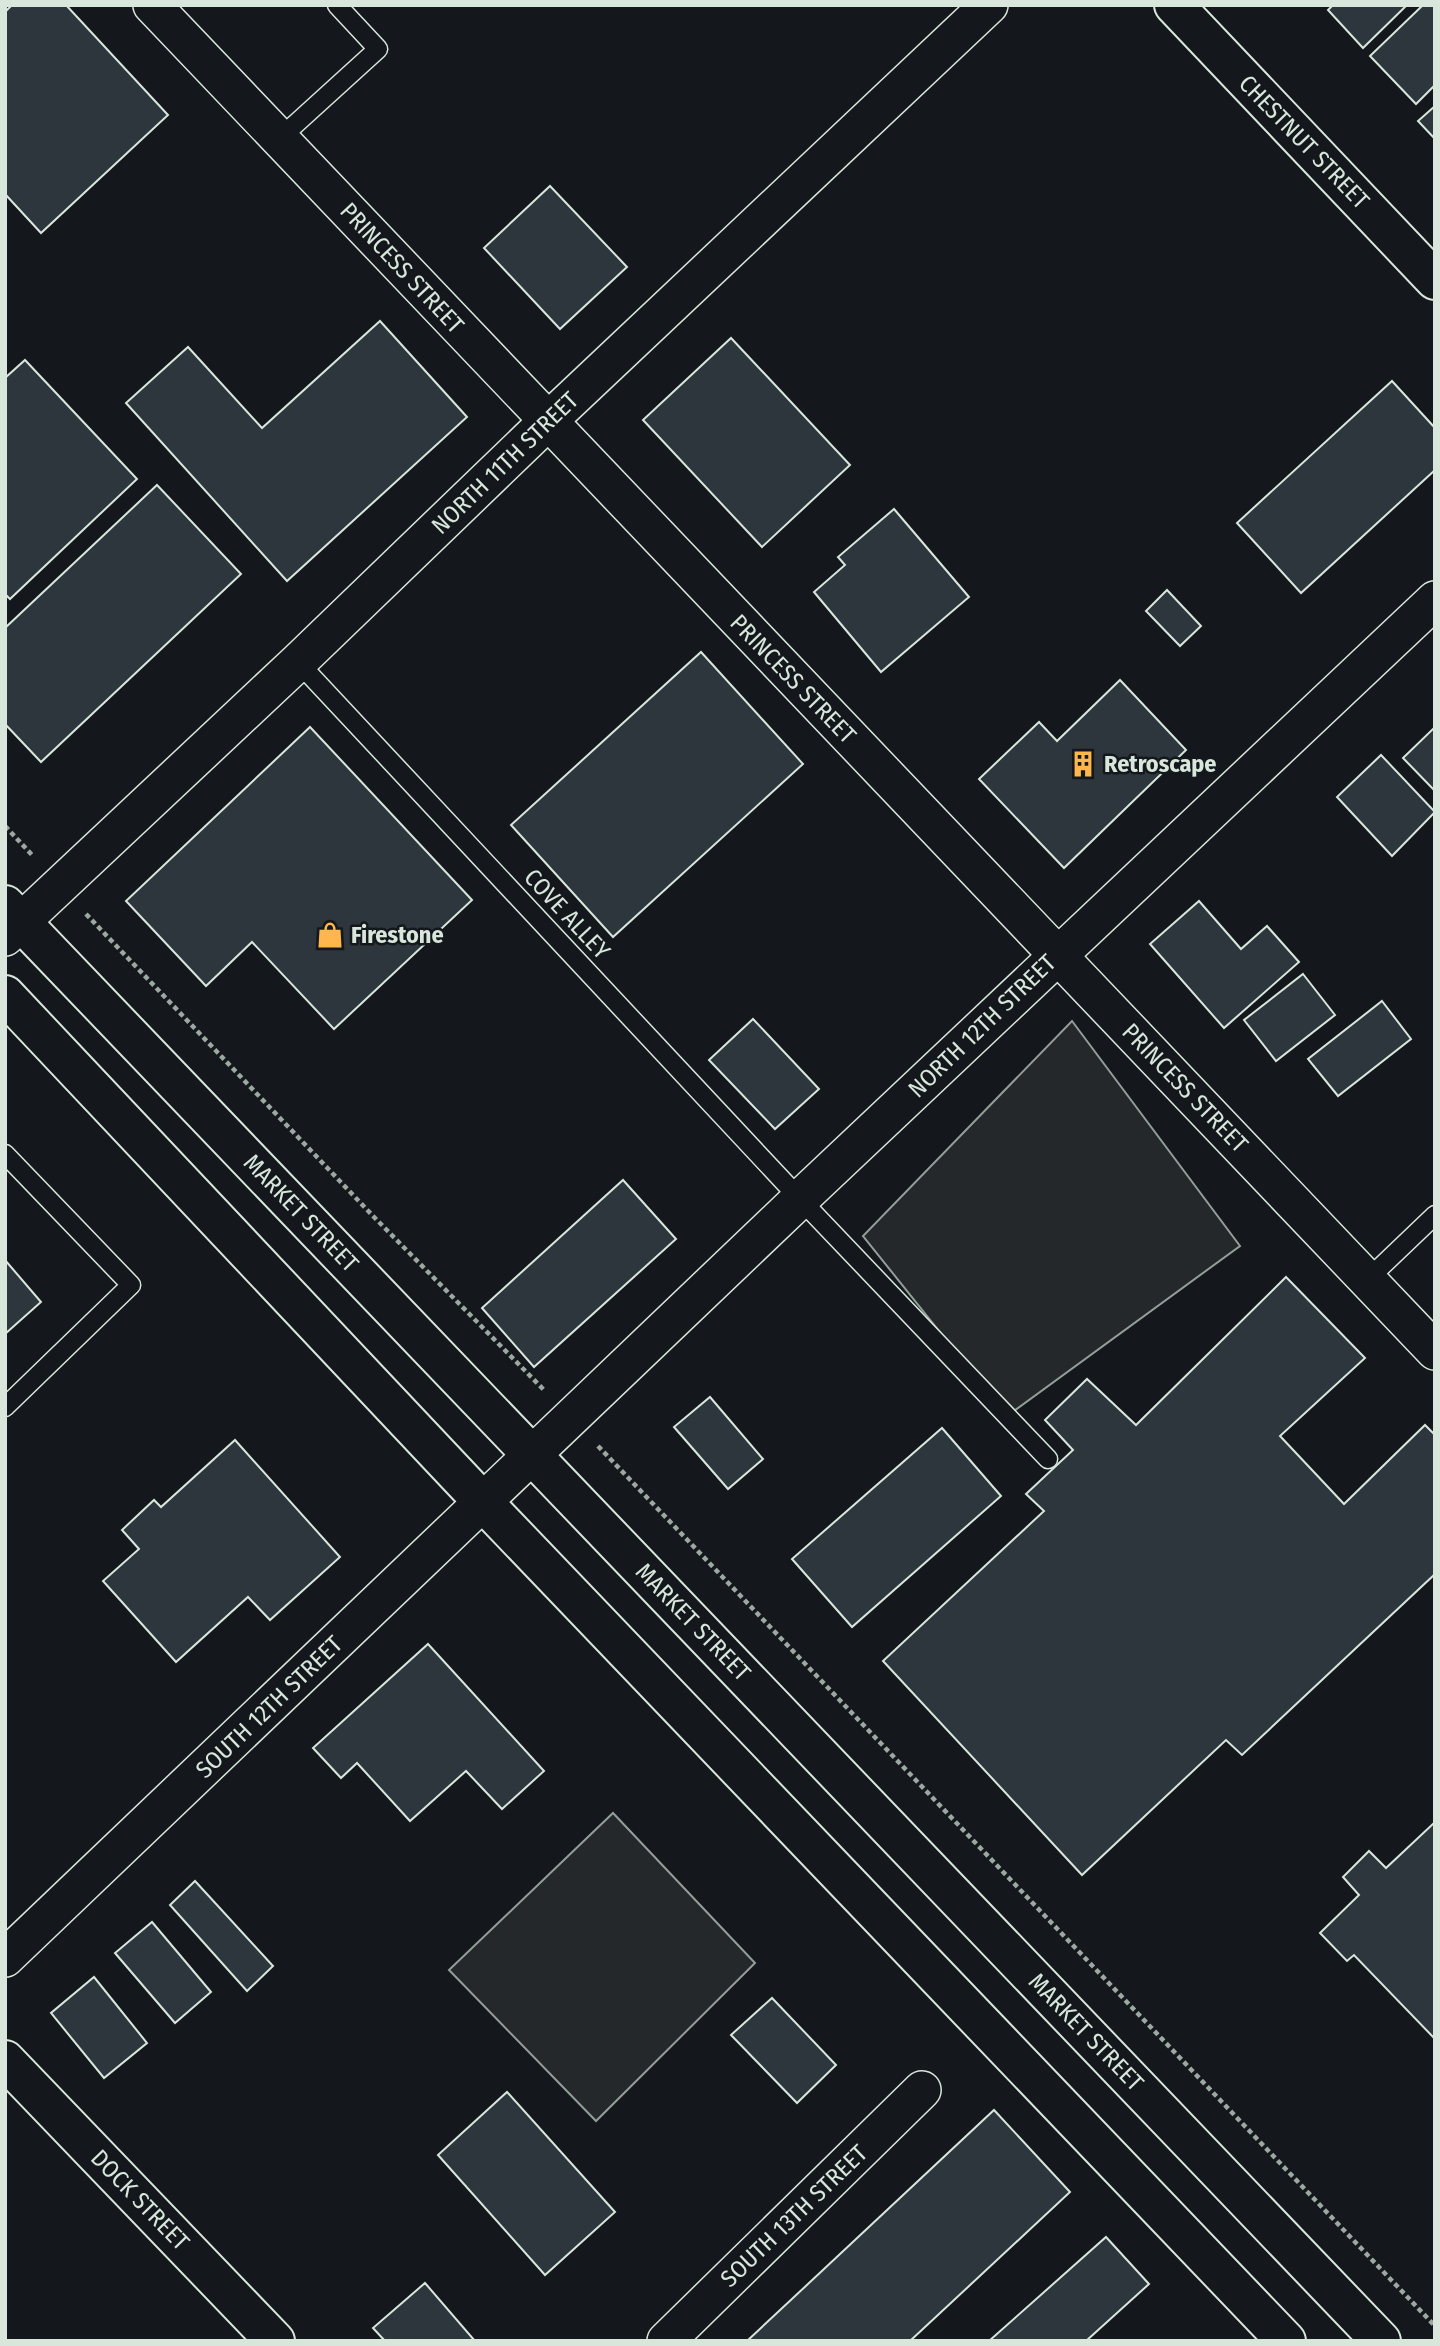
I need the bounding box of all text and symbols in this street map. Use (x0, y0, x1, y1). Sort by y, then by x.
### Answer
street label: CHESTNUT STREET (1233, 69, 1375, 215)
street label: PRINCESS STREET (334, 197, 470, 339)
street label: NORTH 11TH STREET (426, 386, 584, 540)
street label: PRINCESS STREET (725, 609, 861, 749)
building icon: Retroscape (1068, 749, 1098, 779)
place label: Retroscape (1104, 750, 1217, 778)
street label: COVE ALLEY (518, 863, 616, 965)
shop icon: Firestone (315, 920, 345, 950)
place label: Firestone (351, 921, 444, 949)
street label: NORTH 12TH STREET (903, 949, 1061, 1103)
street label: PRINCESS STREET (1117, 1018, 1253, 1158)
street label: MARKET STREET (238, 1148, 364, 1278)
street label: MARKET STREET (630, 1557, 756, 1687)
street label: SOUTH 12TH STREET (190, 1630, 348, 1784)
street label: MARKET STREET (1023, 1967, 1149, 2097)
street label: SOUTH 13TH STREET (715, 2139, 873, 2293)
street label: DOCK STREET (85, 2144, 195, 2256)

